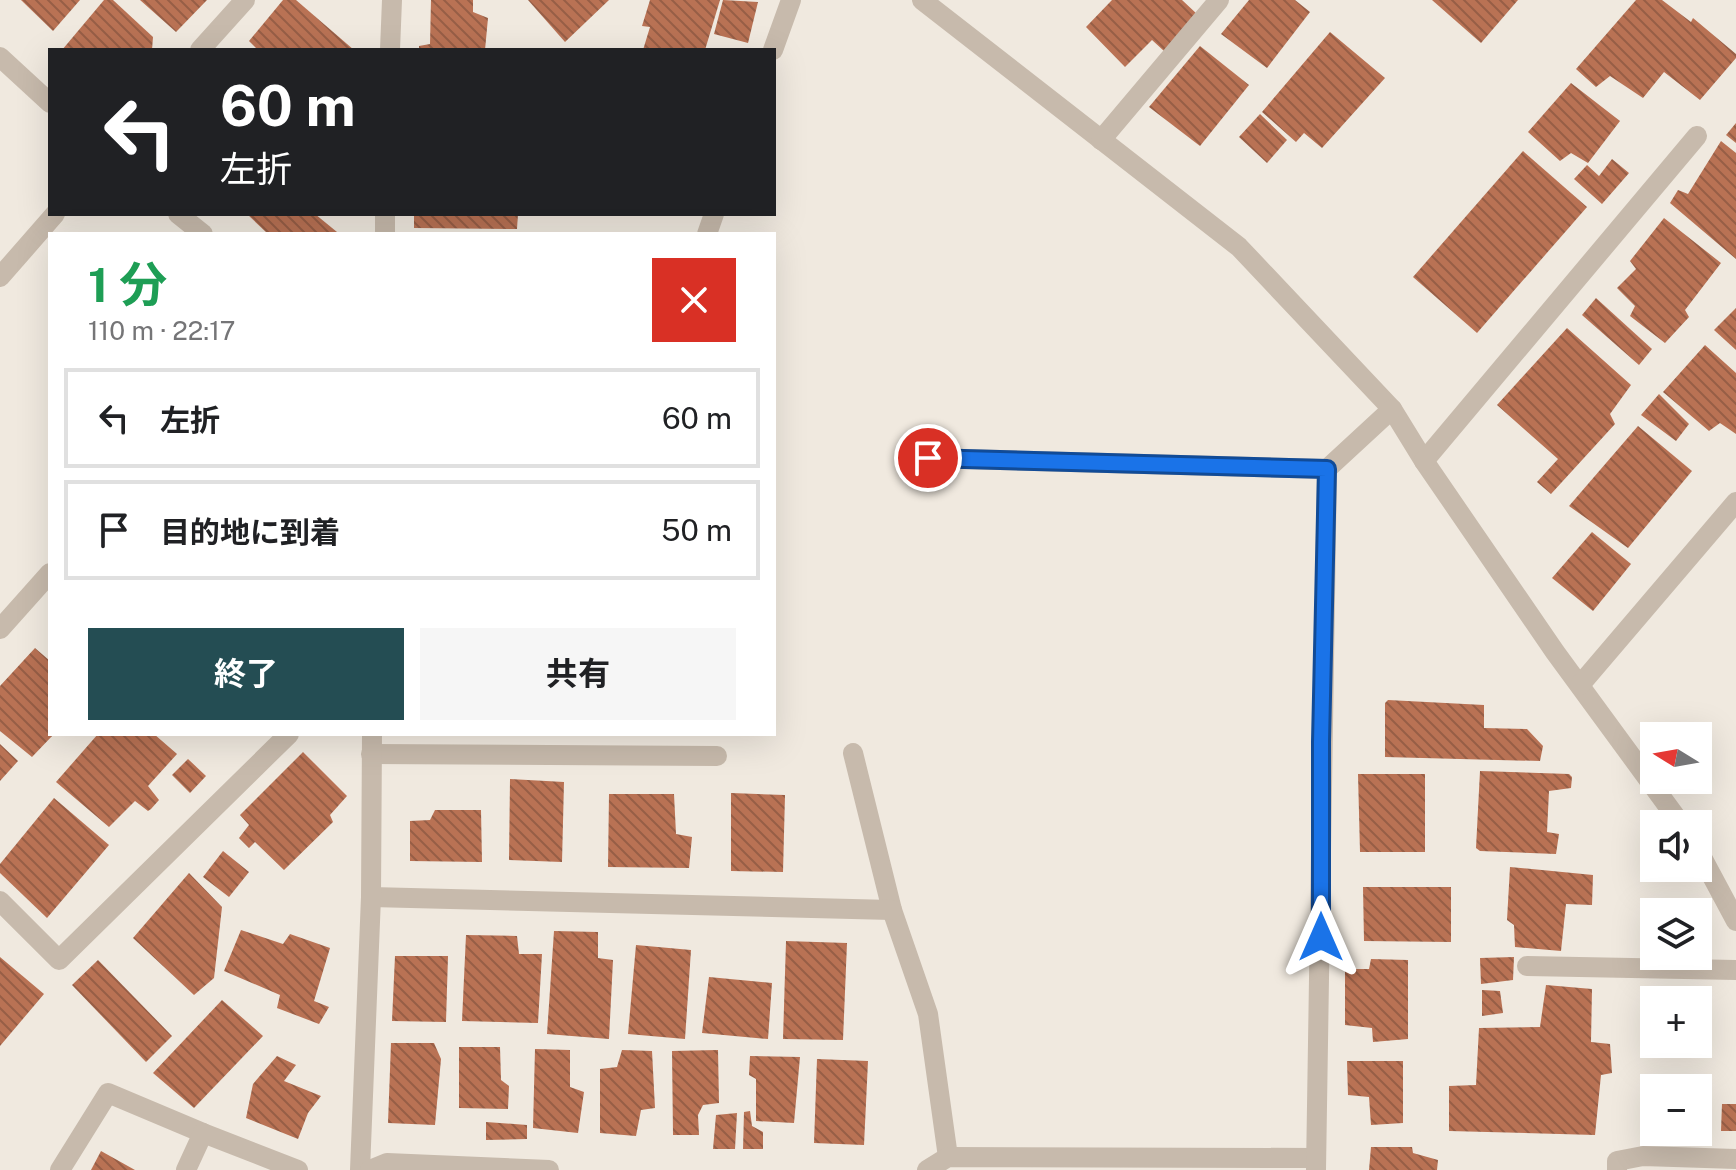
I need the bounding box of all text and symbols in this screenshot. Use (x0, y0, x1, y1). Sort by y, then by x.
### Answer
text: 60 m (220, 73, 356, 139)
icon: left (88, 80, 192, 184)
text: 左折 (220, 148, 292, 190)
text: 1 分 (88, 256, 167, 313)
button: close (652, 258, 736, 342)
text: 110 m · 22:17 (88, 315, 235, 346)
icon: left (92, 396, 136, 440)
text: 60 m (662, 400, 732, 436)
text: 左折 (160, 402, 220, 438)
pin (894, 424, 962, 492)
icon: arrive (906, 436, 950, 480)
icon: arrive (92, 508, 136, 552)
text: 50 m (661, 512, 732, 548)
text: 目的地に到着 (160, 514, 340, 550)
button: 終了 (88, 628, 404, 720)
button: 共有 (420, 628, 736, 720)
north arrow (1640, 722, 1712, 794)
map controls (1640, 722, 1712, 1146)
button: sound (1640, 810, 1712, 882)
position arrow (1279, 895, 1363, 979)
button: layers (1640, 898, 1712, 970)
button: + (1640, 986, 1712, 1058)
button: − (1640, 1074, 1712, 1146)

